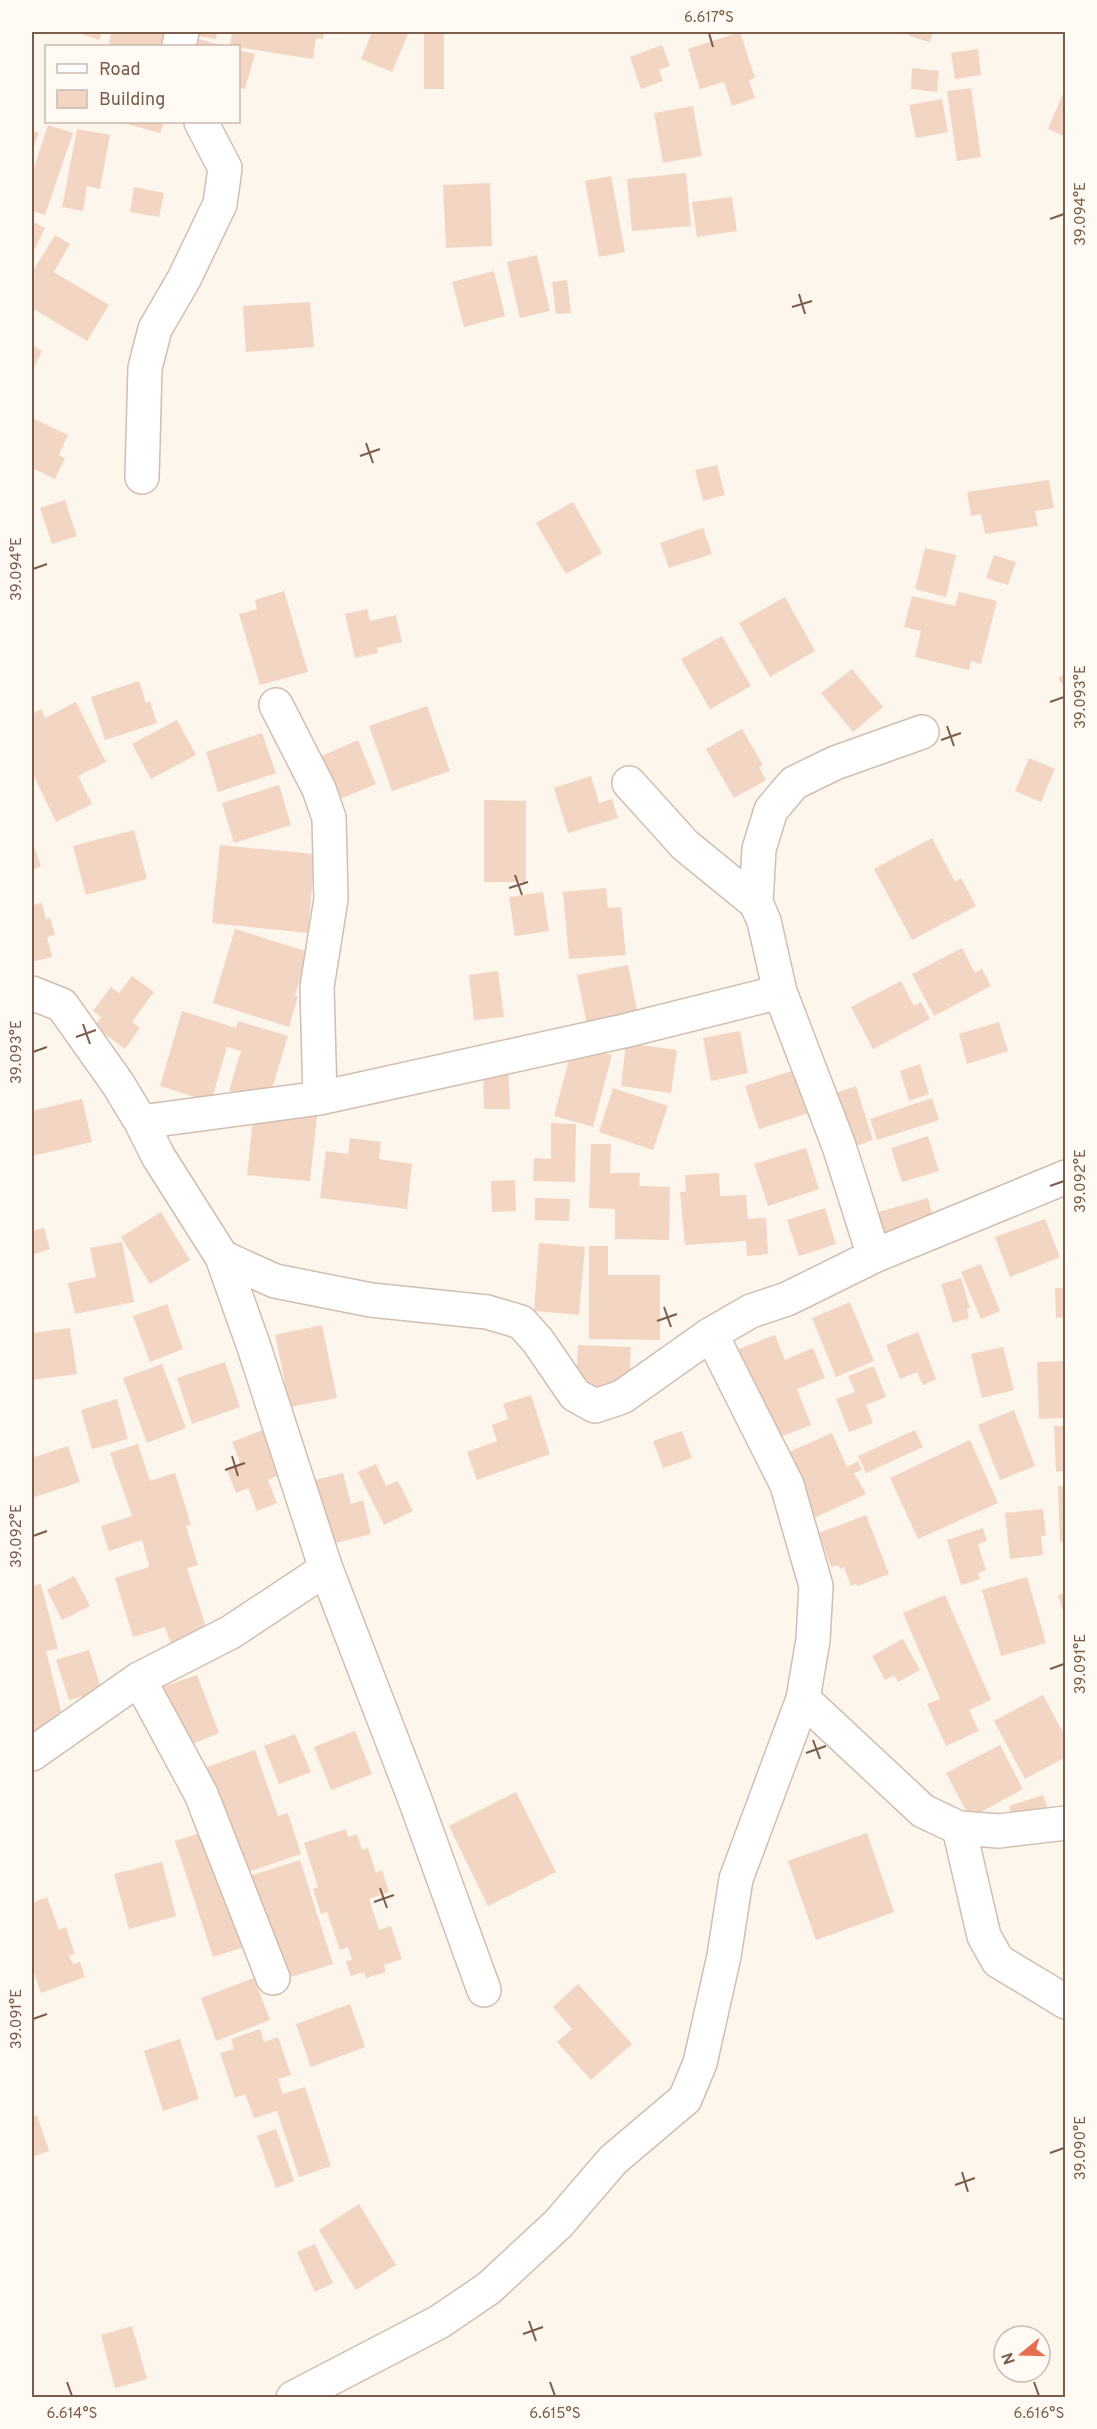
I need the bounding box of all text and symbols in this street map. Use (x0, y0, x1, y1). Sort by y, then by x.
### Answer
text: 6.617°S (684, 9, 734, 28)
legend (45, 45, 240, 123)
text: Road (99, 59, 141, 82)
text: Building (99, 89, 165, 112)
text: 39.094°E (1072, 182, 1091, 246)
text: 39.094°E (8, 537, 27, 601)
text: 39.093°E (1072, 665, 1091, 729)
text: 39.093°E (8, 1020, 27, 1084)
text: 39.092°E (1072, 1149, 1091, 1213)
text: 39.092°E (8, 1504, 27, 1568)
text: 39.091°E (1072, 1634, 1091, 1694)
text: 39.091°E (8, 1989, 27, 2049)
text: 39.090°E (1072, 2116, 1091, 2180)
north arrow (992, 2324, 1052, 2384)
text: N (998, 2350, 1021, 2367)
text: 6.614°S (46, 2405, 98, 2424)
text: 6.615°S (529, 2405, 581, 2424)
text: 6.616°S (1014, 2405, 1064, 2424)

